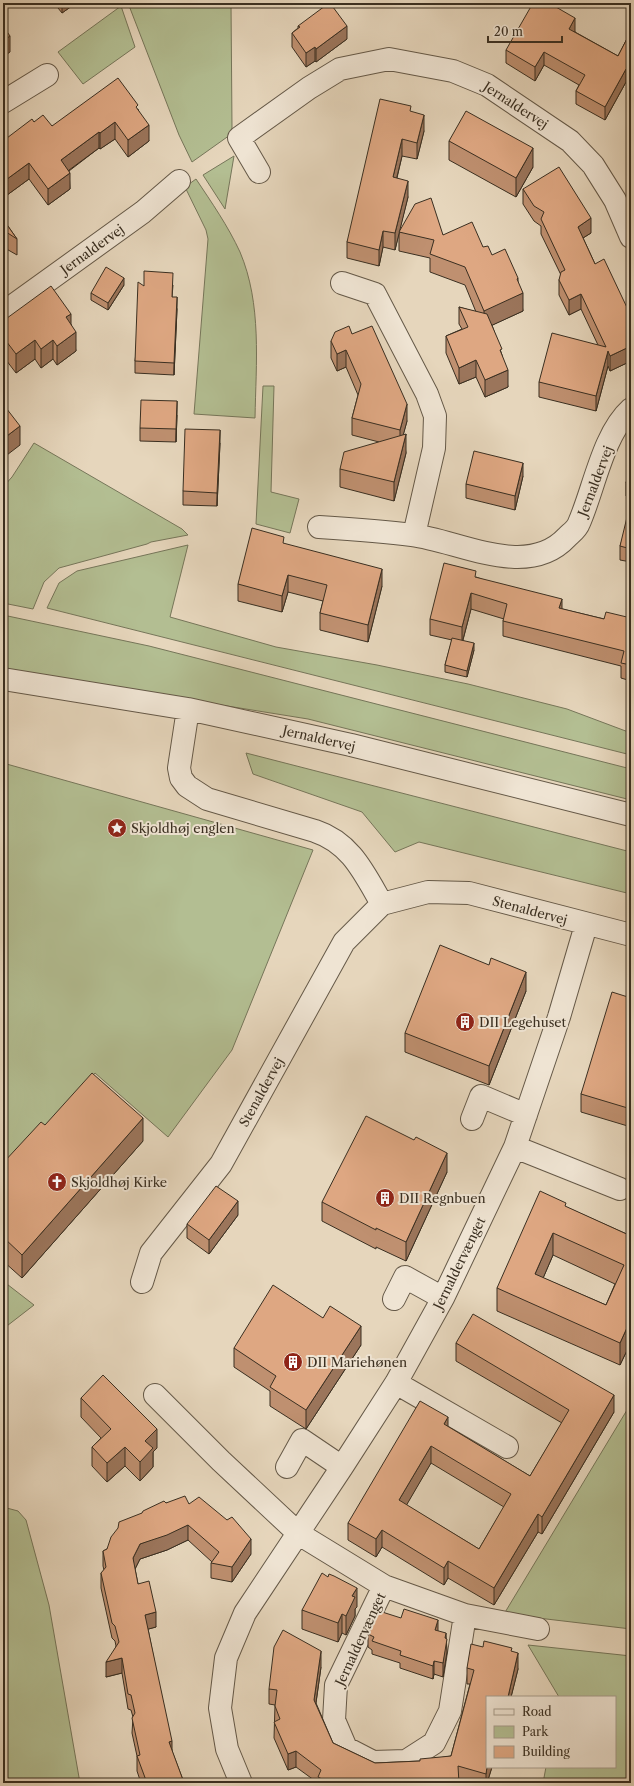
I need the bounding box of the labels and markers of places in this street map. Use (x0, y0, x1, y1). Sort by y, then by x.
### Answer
place icon: Skjoldhøj englen (106, 817, 128, 839)
place label: Skjoldhøj englen (131, 820, 235, 836)
building icon: DII Legehuset (454, 1011, 476, 1033)
place label: DII Legehuset (479, 1014, 567, 1030)
church icon: Skjoldhøj Kirke (46, 1171, 68, 1193)
place label: Skjoldhøj Kirke (71, 1174, 167, 1190)
building icon: DII Regnbuen (374, 1187, 396, 1209)
place label: DII Regnbuen (399, 1190, 486, 1206)
building icon: DII Mariehønen (282, 1351, 304, 1373)
place label: DII Mariehønen (307, 1354, 407, 1370)

